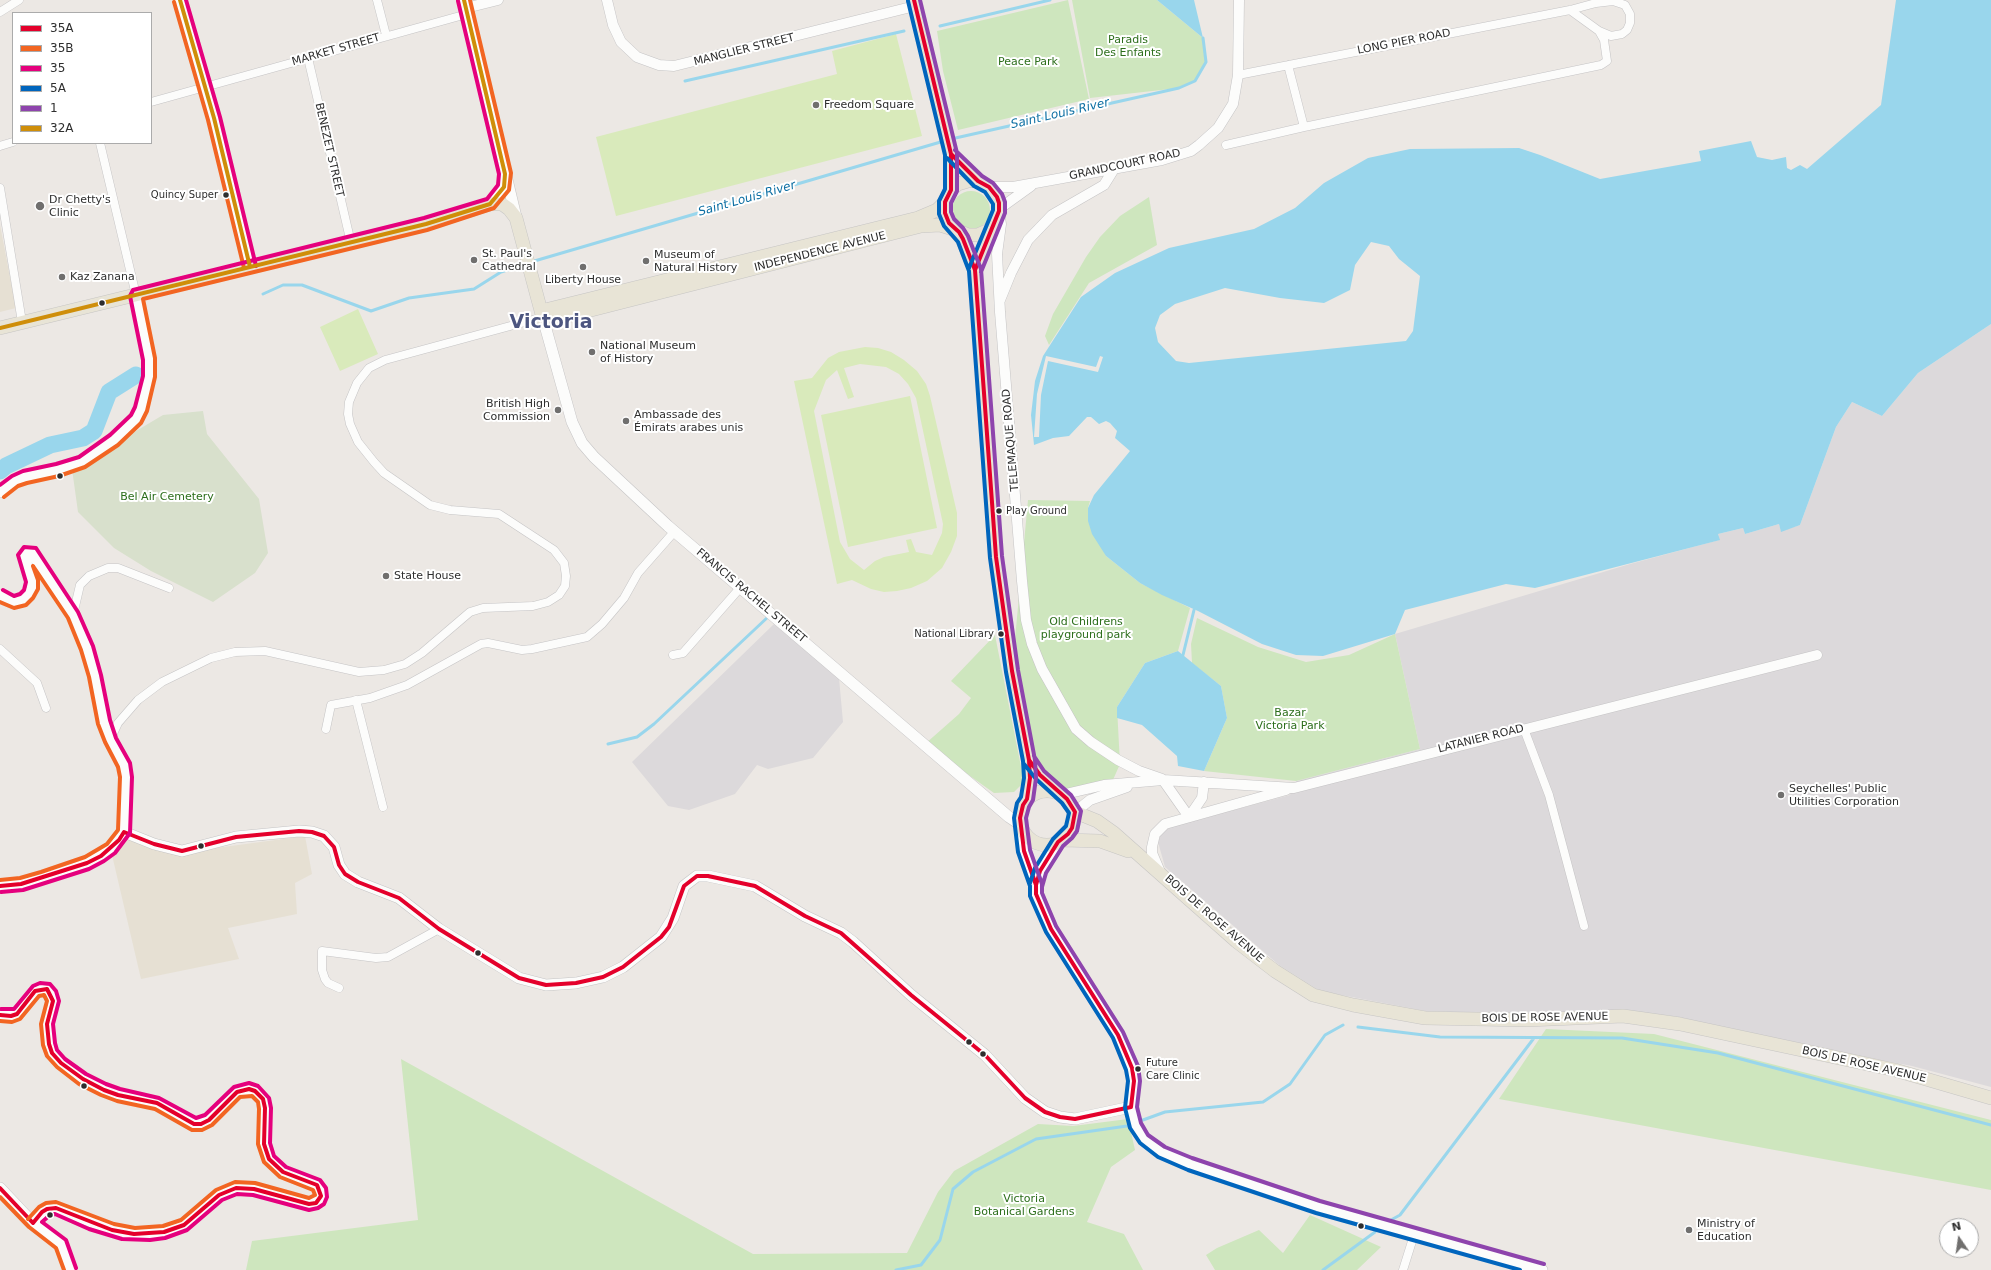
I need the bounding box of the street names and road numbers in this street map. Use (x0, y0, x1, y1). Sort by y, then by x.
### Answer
street label: LONG PIER ROAD (1356, 26, 1452, 58)
street label: MARKET STREET (290, 31, 382, 69)
street label: MANGLIER STREET (692, 31, 796, 69)
street label: BENEZET STREET (312, 102, 346, 198)
street label: GRANDCOURT ROAD (1068, 147, 1182, 183)
street label: INDEPENDENCE AVENUE (753, 229, 887, 275)
street label: TELEMAQUE ROAD (1000, 388, 1022, 492)
street label: FRANCIS RACHEL STREET (693, 546, 809, 646)
street label: LATANIER ROAD (1437, 722, 1525, 756)
street label: BOIS DE ROSE AVENUE (1162, 872, 1266, 966)
street label: BOIS DE ROSE AVENUE (1481, 1010, 1609, 1026)
street label: BOIS DE ROSE AVENUE (1801, 1044, 1927, 1086)

